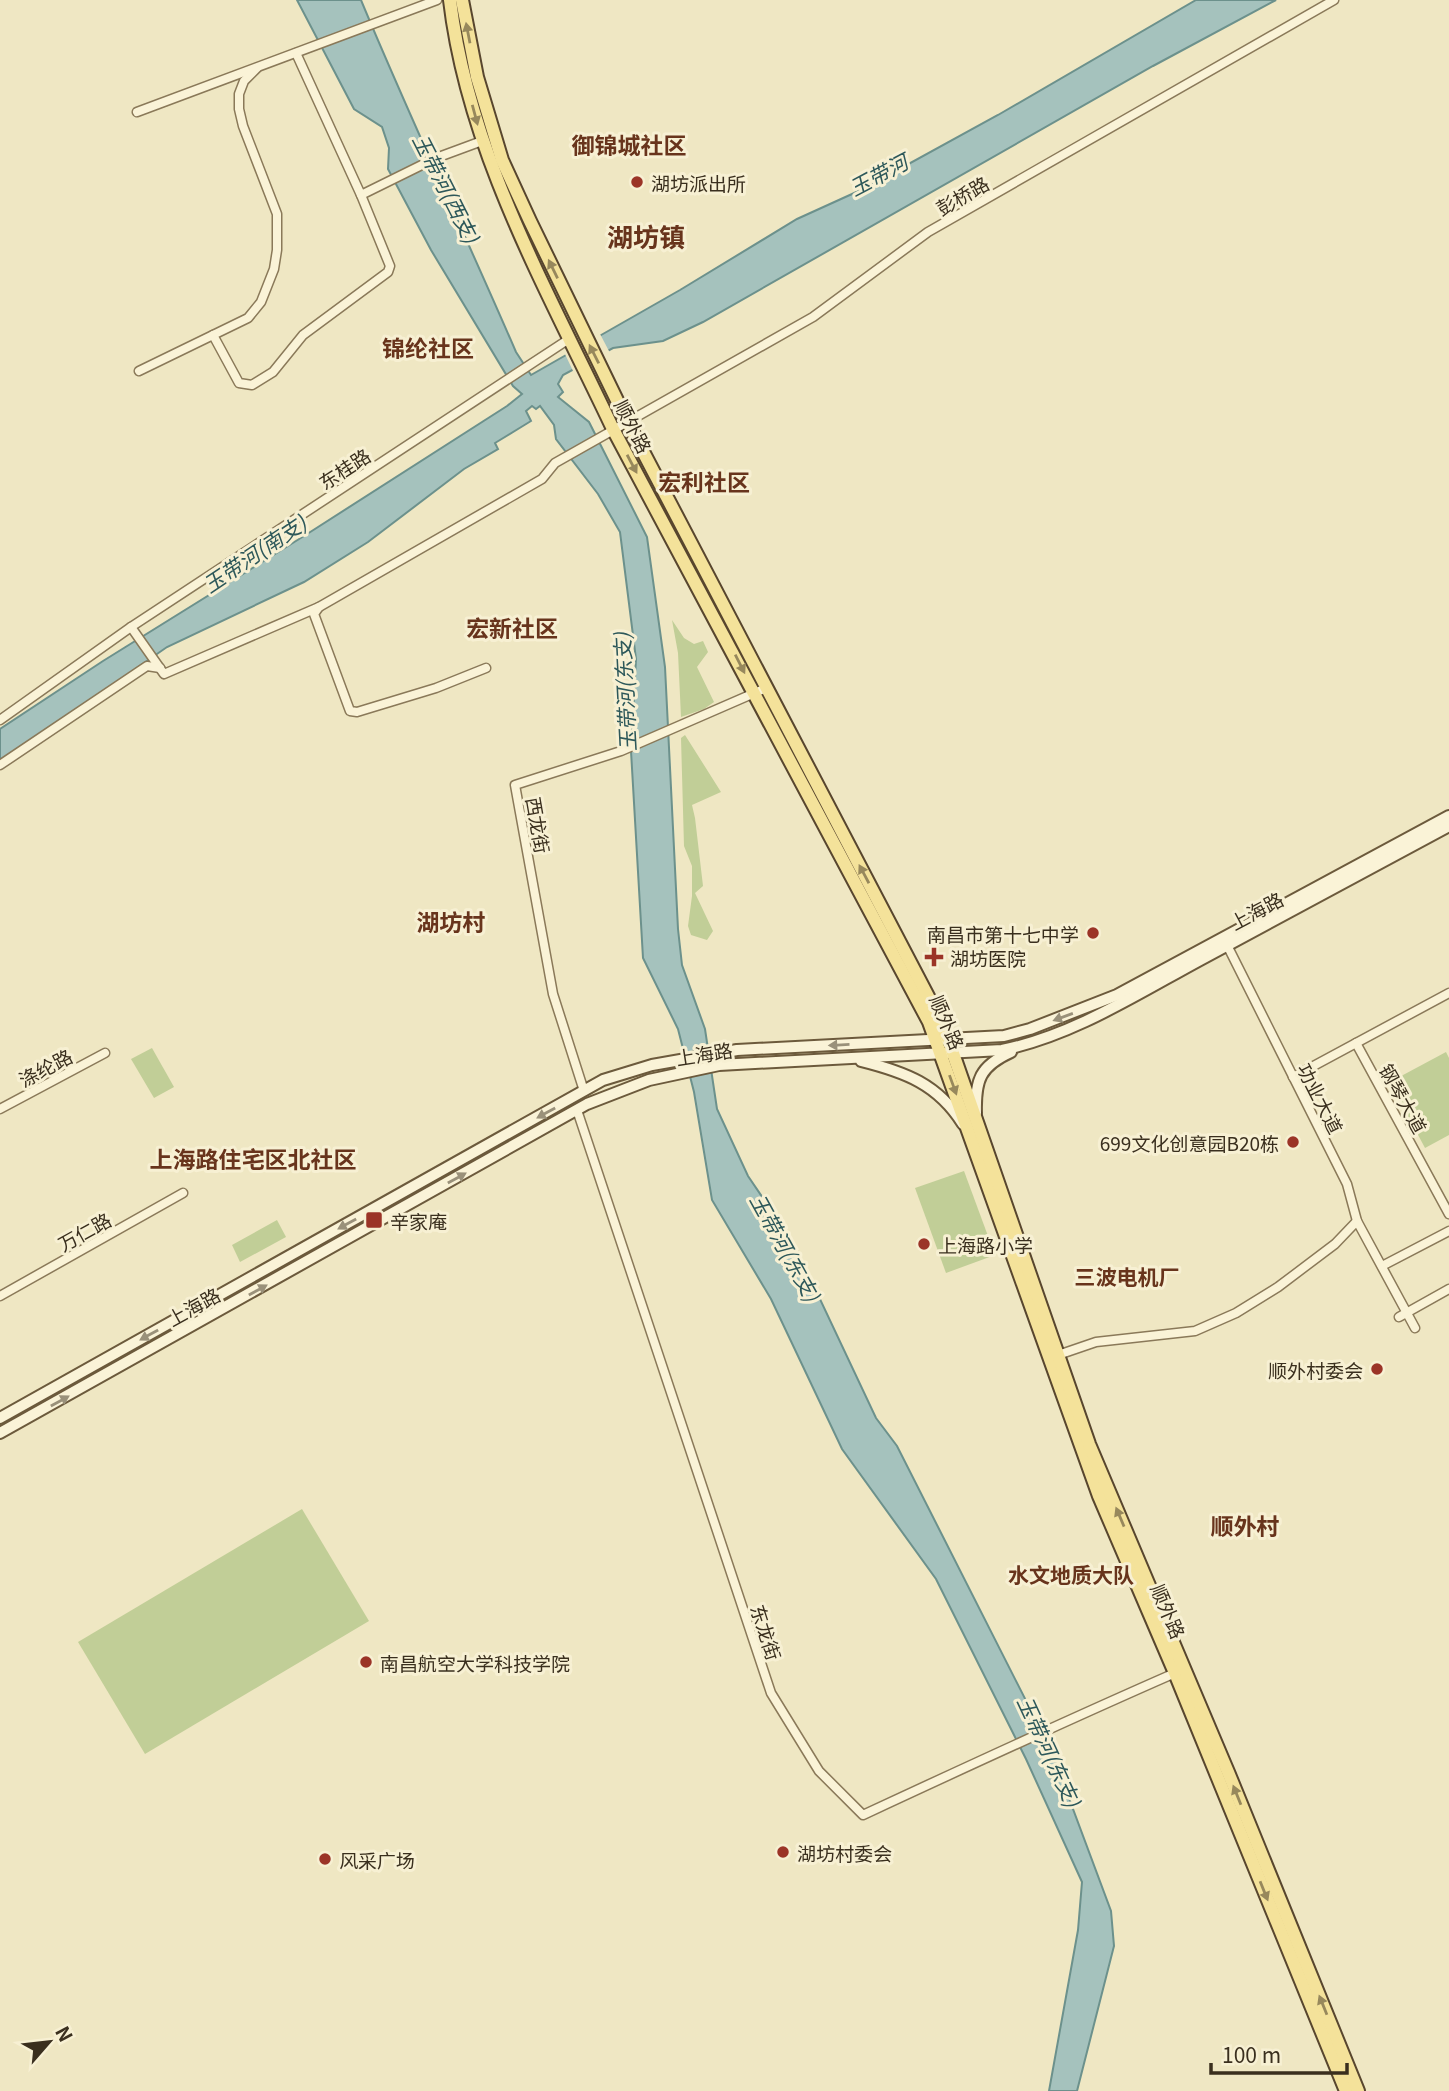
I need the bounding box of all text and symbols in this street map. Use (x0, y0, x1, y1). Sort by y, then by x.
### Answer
one-way arrow (462, 22, 473, 44)
one-way arrow (470, 104, 481, 126)
district label: 御锦城社区 (572, 127, 687, 161)
water label: 玉带河(西支) (407, 128, 488, 249)
water label: 玉带河 (843, 144, 916, 202)
place label: 湖坊派出所 (651, 169, 746, 196)
street label: 彭桥路 (931, 169, 993, 221)
marker: 湖坊派出所 (629, 174, 645, 190)
district label: 湖坊镇 (607, 217, 685, 254)
one-way arrow (547, 259, 558, 280)
district label: 锦纶社区 (382, 330, 474, 364)
one-way arrow (588, 343, 600, 363)
street label: 顺外路 (609, 394, 659, 458)
street label: 东桂路 (313, 441, 375, 495)
one-way arrow (626, 454, 638, 474)
district label: 宏利社区 (658, 464, 750, 498)
water label: 玉带河(南支) (196, 507, 313, 599)
district label: 宏新社区 (466, 610, 558, 644)
water label: 玉带河(东支) (606, 631, 642, 752)
one-way arrow (734, 654, 746, 674)
street label: 西龙街 (521, 795, 557, 855)
one-way arrow (859, 864, 871, 884)
street label: 上海路 (1224, 885, 1288, 935)
district label: 湖坊村 (417, 904, 486, 938)
place label: 南昌市第十七中学 (927, 920, 1079, 947)
marker: 南昌市第十七中学 (1085, 925, 1101, 941)
place label: 湖坊医院 (950, 944, 1026, 971)
marker: 湖坊医院 (924, 947, 944, 967)
street label: 顺外路 (924, 990, 972, 1054)
one-way arrow (1053, 1012, 1074, 1023)
street label: 上海路 (674, 1035, 734, 1071)
one-way arrow (827, 1039, 849, 1050)
street label: 涤纶路 (13, 1042, 77, 1092)
street label: 功业大道 (1292, 1058, 1350, 1138)
street label: 钢琴大道 (1374, 1058, 1434, 1138)
one-way arrow (948, 1075, 959, 1096)
one-way arrow (536, 1107, 556, 1119)
place label: 699文化创意园B20栋 (1100, 1129, 1279, 1156)
marker: 699文化创意园B20栋 (1285, 1134, 1301, 1150)
district label: 上海路住宅区北社区 (150, 1141, 357, 1175)
one-way arrow (447, 1172, 466, 1184)
water label: 玉带河(东支) (744, 1188, 828, 1307)
street label: 万仁路 (53, 1205, 115, 1257)
place label: 辛家庵 (390, 1207, 447, 1234)
marker: 辛家庵 (364, 1210, 384, 1230)
one-way arrow (338, 1218, 357, 1230)
place label: 上海路小学 (938, 1231, 1033, 1258)
marker: 上海路小学 (916, 1236, 932, 1252)
district label: 三波电机厂 (1075, 1261, 1180, 1291)
street label: 上海路 (162, 1280, 224, 1332)
one-way arrow (249, 1284, 268, 1296)
one-way arrow (139, 1329, 159, 1341)
place label: 顺外村委会 (1268, 1356, 1363, 1383)
marker: 顺外村委会 (1369, 1361, 1385, 1377)
one-way arrow (50, 1395, 70, 1407)
one-way arrow (1115, 1506, 1126, 1527)
district label: 顺外村 (1211, 1508, 1280, 1542)
district label: 水文地质大队 (1008, 1559, 1134, 1589)
street label: 顺外路 (1145, 1579, 1193, 1643)
street label: 东龙街 (745, 1601, 789, 1663)
place label: 南昌航空大学科技学院 (380, 1649, 570, 1676)
marker: 南昌航空大学科技学院 (358, 1654, 374, 1670)
water label: 玉带河(东支) (1011, 1691, 1089, 1812)
one-way arrow (1231, 1784, 1242, 1805)
place label: 湖坊村委会 (797, 1839, 892, 1866)
marker: 湖坊村委会 (775, 1844, 791, 1860)
place label: 风采广场 (339, 1846, 415, 1873)
marker: 风采广场 (317, 1851, 333, 1867)
one-way arrow (1259, 1881, 1270, 1902)
one-way arrow (1318, 1994, 1329, 2015)
north arrow (14, 2007, 84, 2077)
text: N (50, 2021, 81, 2046)
scale bar (1211, 2032, 1348, 2076)
text: 100 m (1222, 2039, 1281, 2069)

